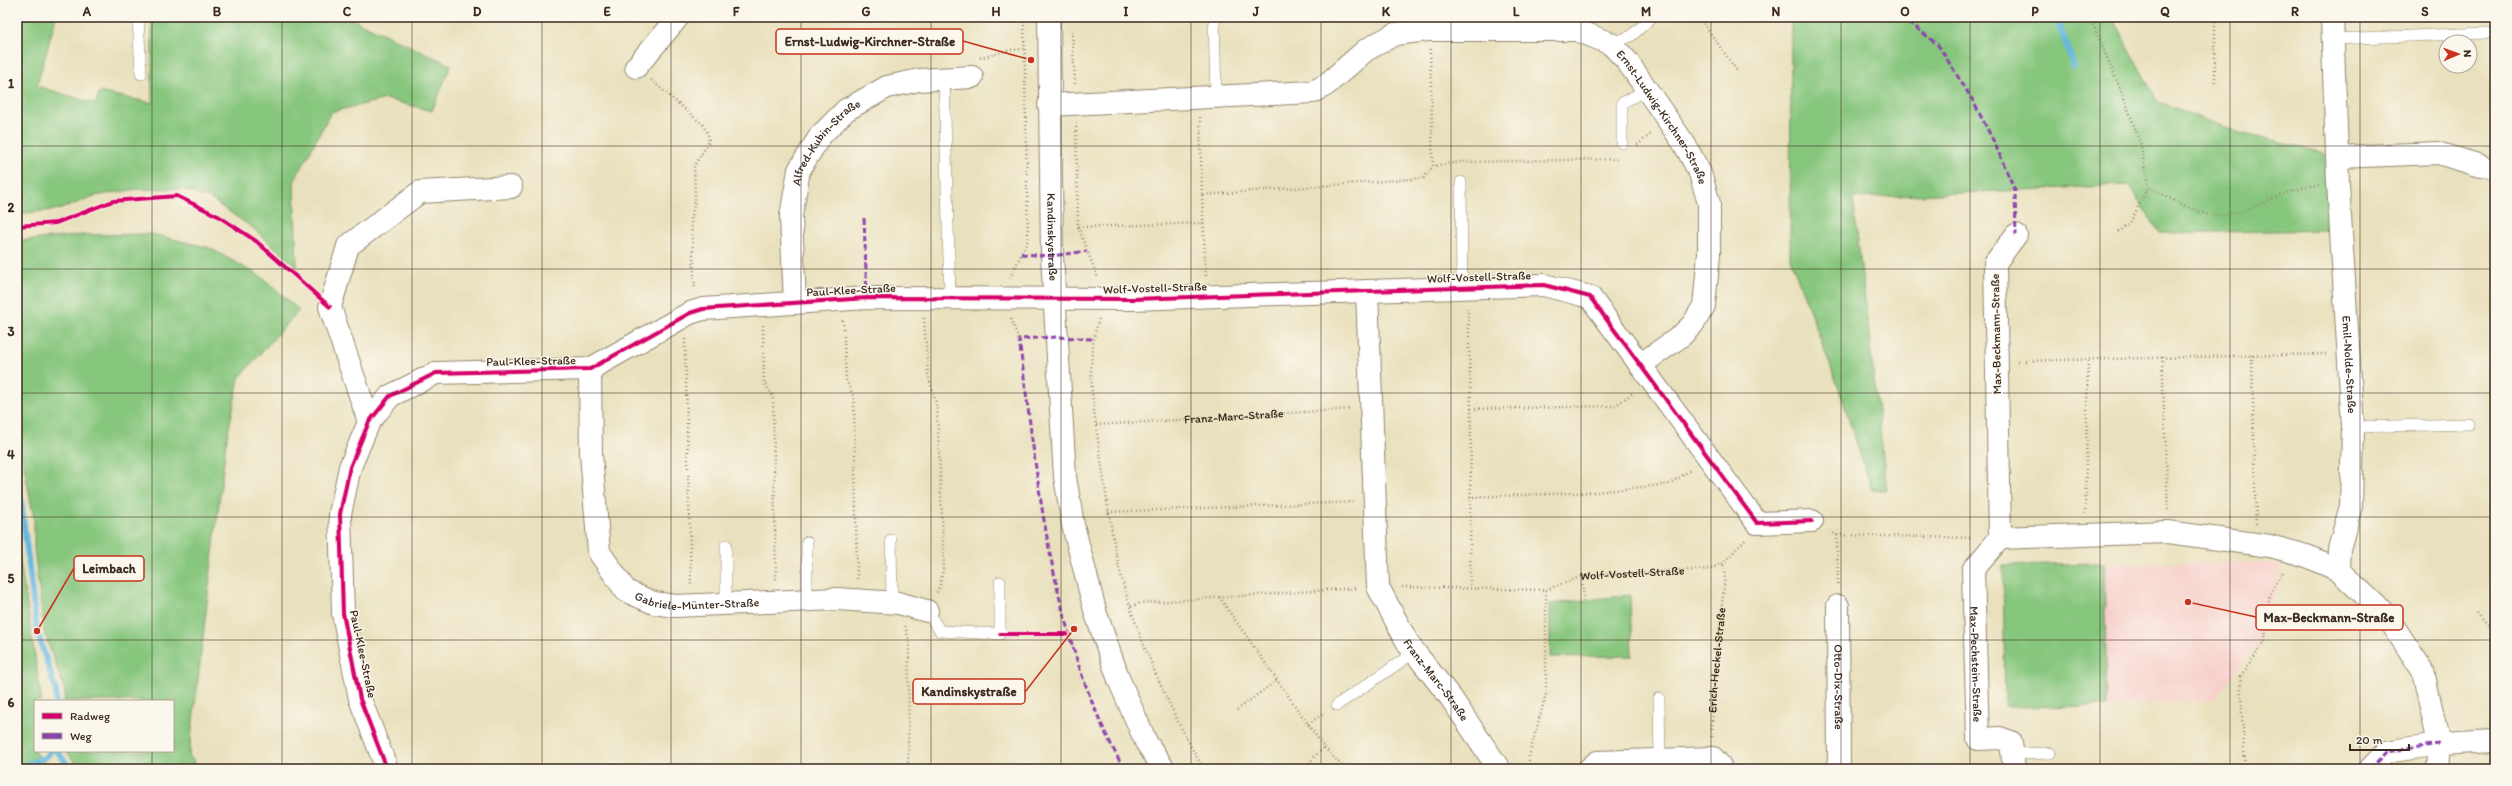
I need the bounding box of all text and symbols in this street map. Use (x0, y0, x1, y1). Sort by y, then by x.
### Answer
text: A (82, 4, 92, 19)
text: B (213, 4, 222, 19)
text: C (343, 4, 352, 19)
text: D (473, 4, 482, 19)
text: E (603, 4, 611, 19)
text: F (733, 4, 740, 19)
text: G (862, 4, 871, 19)
text: H (992, 4, 1001, 19)
text: I (1124, 4, 1129, 19)
text: J (1252, 4, 1260, 19)
text: K (1382, 4, 1391, 19)
text: L (1513, 4, 1520, 19)
text: M (1641, 4, 1651, 19)
text: N (1772, 4, 1781, 19)
text: O (1900, 4, 1910, 19)
text: P (2031, 4, 2039, 19)
text: Q (2160, 4, 2170, 19)
text: R (2291, 4, 2299, 19)
text: S (2421, 4, 2429, 19)
callout: Ernst-Ludwig-Kirchner-Straße (776, 29, 963, 54)
text: Ernst-Ludwig-Kirchner-Straße (785, 34, 955, 50)
north arrow (2438, 34, 2478, 74)
street label: Ernst-Ludwig-Kirchner-Straße (1613, 47, 1710, 186)
text: N (2461, 50, 2474, 58)
text: 1 (8, 76, 14, 91)
street label: Alfred-Kubin-Straße (789, 96, 863, 187)
street label: Kandinskystraße (1044, 193, 1060, 282)
text: 2 (8, 200, 15, 215)
street label: Wolf-Vostell-Straße (1427, 268, 1532, 286)
street label: Max-Beckmann-Straße (1988, 273, 2004, 395)
street label: Wolf-Vostell-Straße (1103, 279, 1208, 297)
street label: Paul-Klee-Straße (806, 281, 896, 299)
street label: Emil-Nolde-Straße (2339, 315, 2359, 414)
text: 3 (7, 324, 15, 339)
street label: Paul-Klee-Straße (486, 353, 576, 369)
street label: Franz-Marc-Straße (1183, 406, 1284, 426)
text: 4 (7, 447, 15, 462)
callout: Leimbach (74, 556, 144, 581)
text: Leimbach (82, 561, 137, 576)
street label: Wolf-Vostell-Straße (1580, 563, 1685, 583)
text: 5 (8, 571, 15, 586)
street label: Gabriele-Münter-Straße (633, 589, 760, 613)
callout: Max-Beckmann-Straße (2256, 605, 2403, 630)
street label: Erich-Heckel-Straße (1706, 606, 1729, 713)
street label: Max-Pechstein-Straße (1967, 606, 1985, 723)
street label: Paul-Klee-Straße (347, 609, 379, 700)
text: Max-Beckmann-Straße (2264, 610, 2394, 625)
street label: Franz-Marc-Straße (1400, 636, 1472, 724)
street label: Otto-Dix-Straße (1831, 644, 1846, 730)
callout: Kandinskystraße (913, 679, 1025, 704)
text: Kandinskystraße (921, 684, 1017, 700)
text: 6 (8, 695, 15, 710)
legend (34, 700, 174, 752)
text: Radweg (70, 709, 111, 723)
scale bar (2350, 726, 2409, 752)
text: Weg (70, 729, 93, 743)
text: 20 m (2356, 733, 2383, 747)

